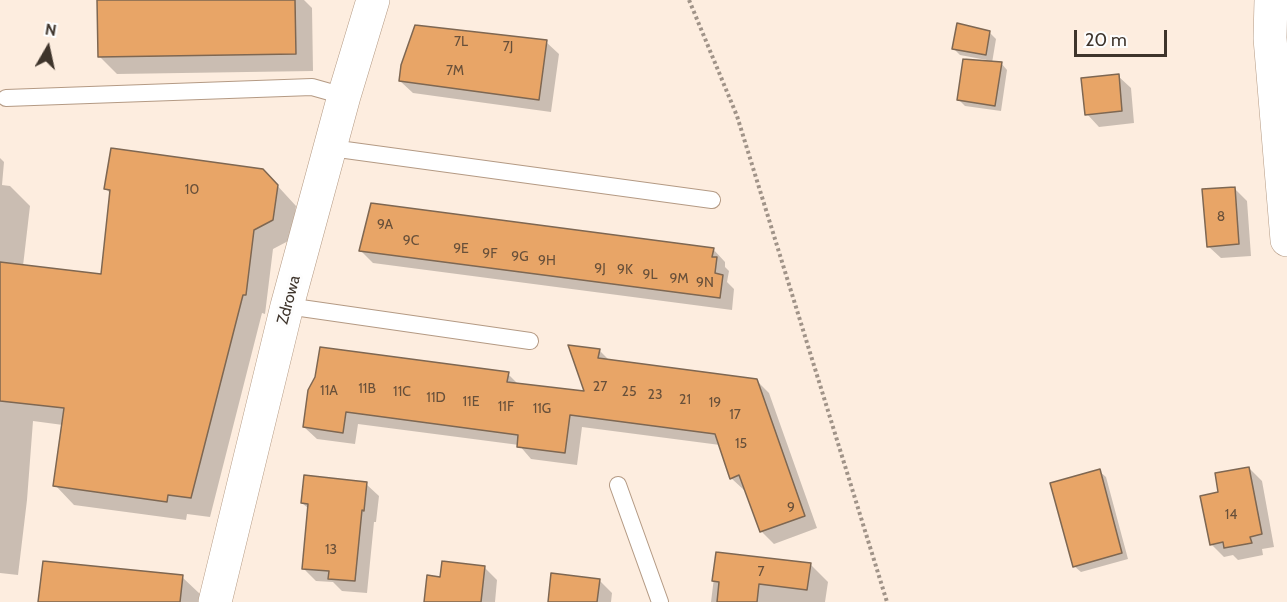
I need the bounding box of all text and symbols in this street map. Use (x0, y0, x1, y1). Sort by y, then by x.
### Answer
north arrow (18, 18, 78, 78)
scale bar (1077, 18, 1170, 56)
text: N (44, 19, 58, 40)
text: 20 m (1085, 29, 1127, 51)
house number: 7L (454, 34, 468, 50)
house number: 7J (503, 39, 513, 55)
house number: 7M (446, 63, 464, 79)
house number: 10 (185, 182, 199, 198)
house number: 8 (1217, 209, 1225, 225)
house number: 9A (377, 217, 393, 233)
house number: 9C (403, 233, 419, 249)
house number: 9E (453, 241, 469, 257)
house number: 9F (482, 246, 498, 262)
house number: 9G (511, 249, 529, 265)
house number: 9H (538, 253, 556, 269)
house number: 9J (594, 261, 606, 277)
house number: 9K (617, 262, 633, 278)
house number: 9L (643, 267, 657, 283)
house number: 9M (669, 271, 689, 287)
street label: Zdrowa (273, 273, 305, 327)
house number: 9N (696, 275, 714, 291)
house number: 27 (593, 379, 607, 395)
house number: 11B (358, 381, 376, 397)
house number: 11A (320, 383, 338, 399)
house number: 11C (393, 384, 411, 400)
house number: 25 (622, 384, 636, 400)
house number: 23 (648, 387, 662, 403)
house number: 11D (426, 390, 446, 406)
house number: 21 (679, 392, 691, 408)
house number: 11E (463, 394, 479, 410)
house number: 19 (709, 395, 721, 411)
house number: 11F (498, 399, 514, 415)
house number: 11G (533, 401, 551, 417)
house number: 17 (729, 407, 741, 423)
house number: 15 (735, 436, 747, 452)
house number: 9 (787, 500, 795, 516)
house number: 14 (1225, 507, 1237, 523)
house number: 13 (325, 542, 337, 558)
house number: 7 (757, 564, 765, 580)

